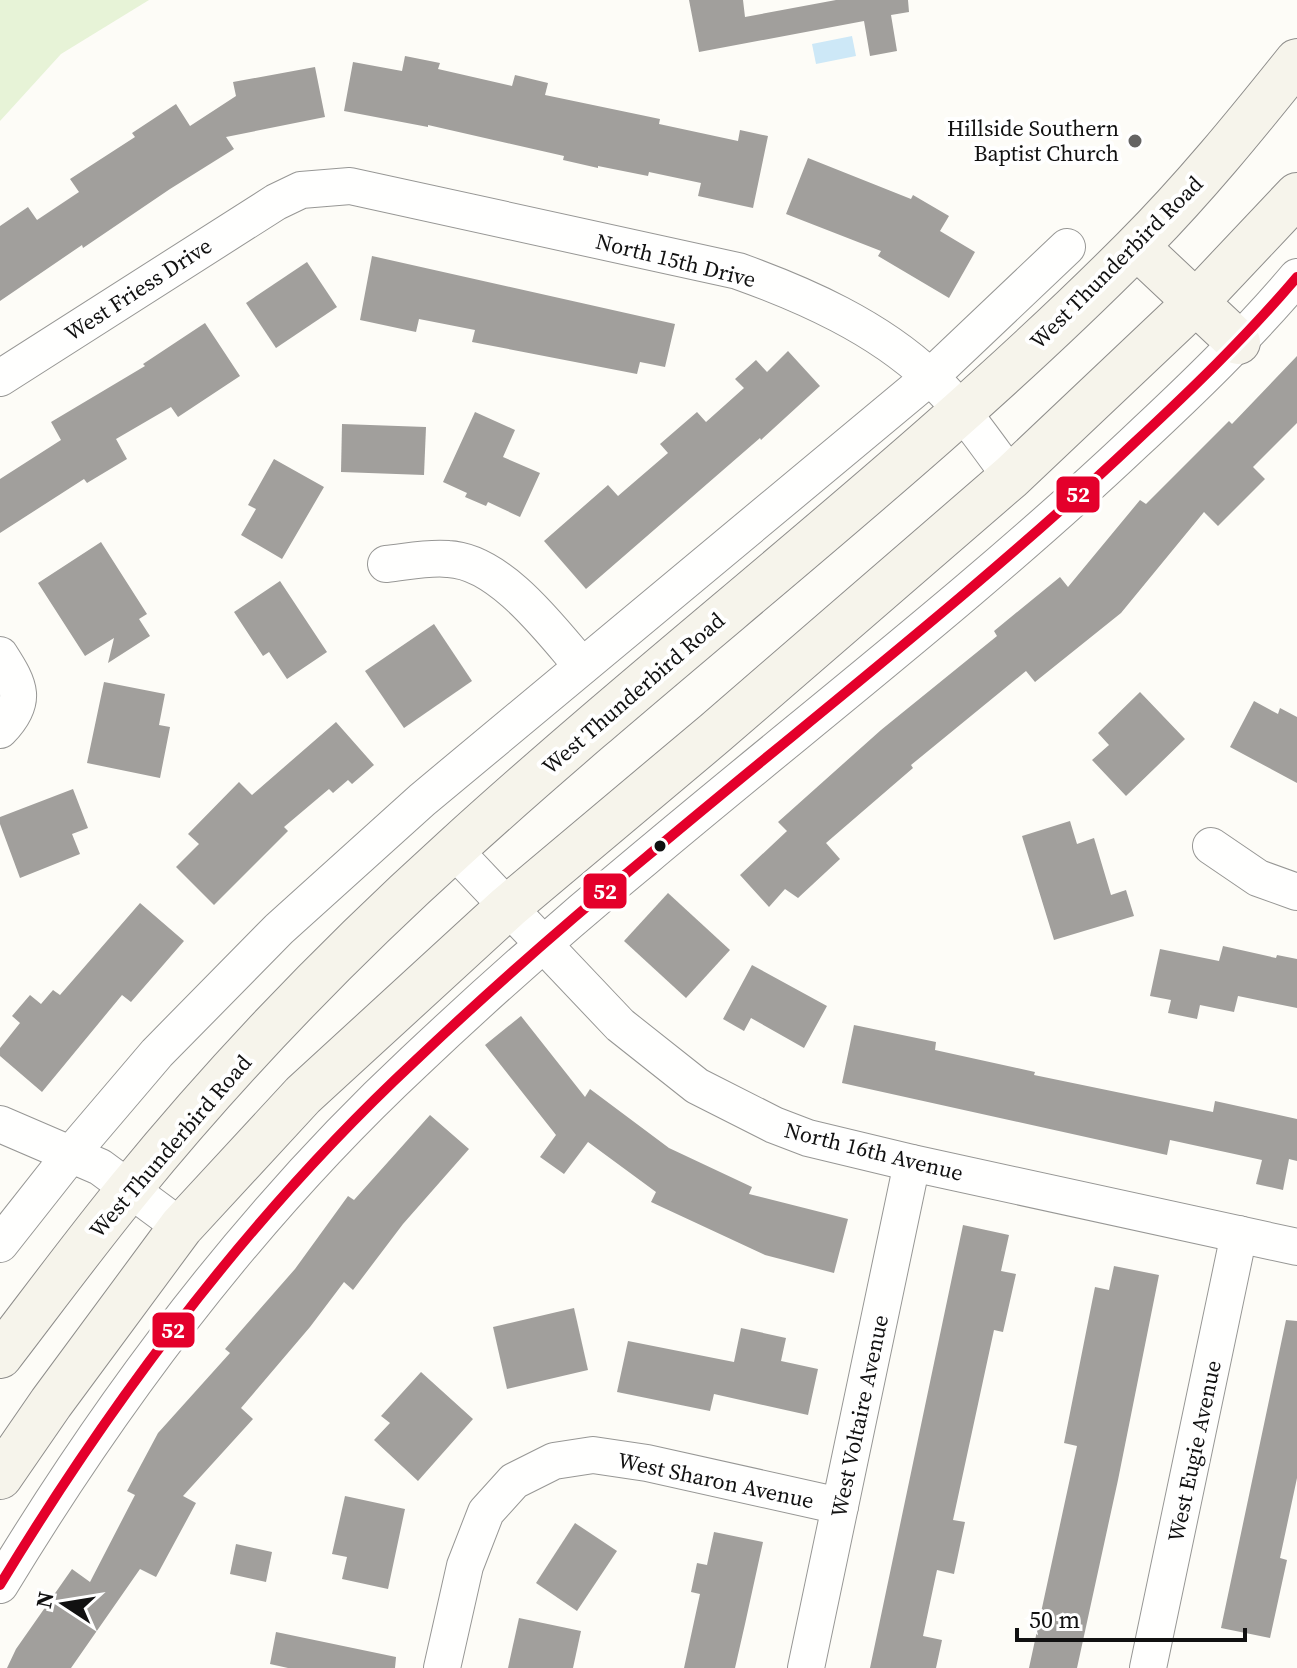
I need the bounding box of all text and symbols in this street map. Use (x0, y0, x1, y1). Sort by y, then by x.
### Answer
place label: Hillside Southern Baptist Church (947, 113, 1119, 168)
marker: Hillside Southern Baptist Church (1126, 132, 1144, 150)
street label: West Thunderbird Road (1023, 169, 1209, 355)
street label: North 15th Drive (593, 226, 759, 294)
street label: West Friess Drive (59, 230, 217, 348)
line badge: 52 (1055, 475, 1101, 514)
text: 52 (1066, 479, 1090, 509)
street label: West Thunderbird Road (535, 605, 731, 781)
unlabelled marker (652, 838, 668, 854)
line badge: 52 (582, 872, 628, 910)
text: 52 (593, 876, 617, 906)
street label: West Thunderbird Road (82, 1048, 258, 1244)
street label: North 16th Avenue (782, 1114, 966, 1188)
line badge: 52 (151, 1311, 196, 1349)
street label: West Voltaire Avenue (823, 1312, 895, 1520)
text: 52 (161, 1315, 185, 1345)
street label: West Eugie Avenue (1160, 1357, 1228, 1545)
street label: West Sharon Avenue (615, 1445, 817, 1515)
north arrow (24, 1564, 104, 1644)
text: N (28, 1589, 61, 1611)
scale bar (1017, 1592, 1245, 1642)
text: 50 m (1029, 1603, 1080, 1636)

